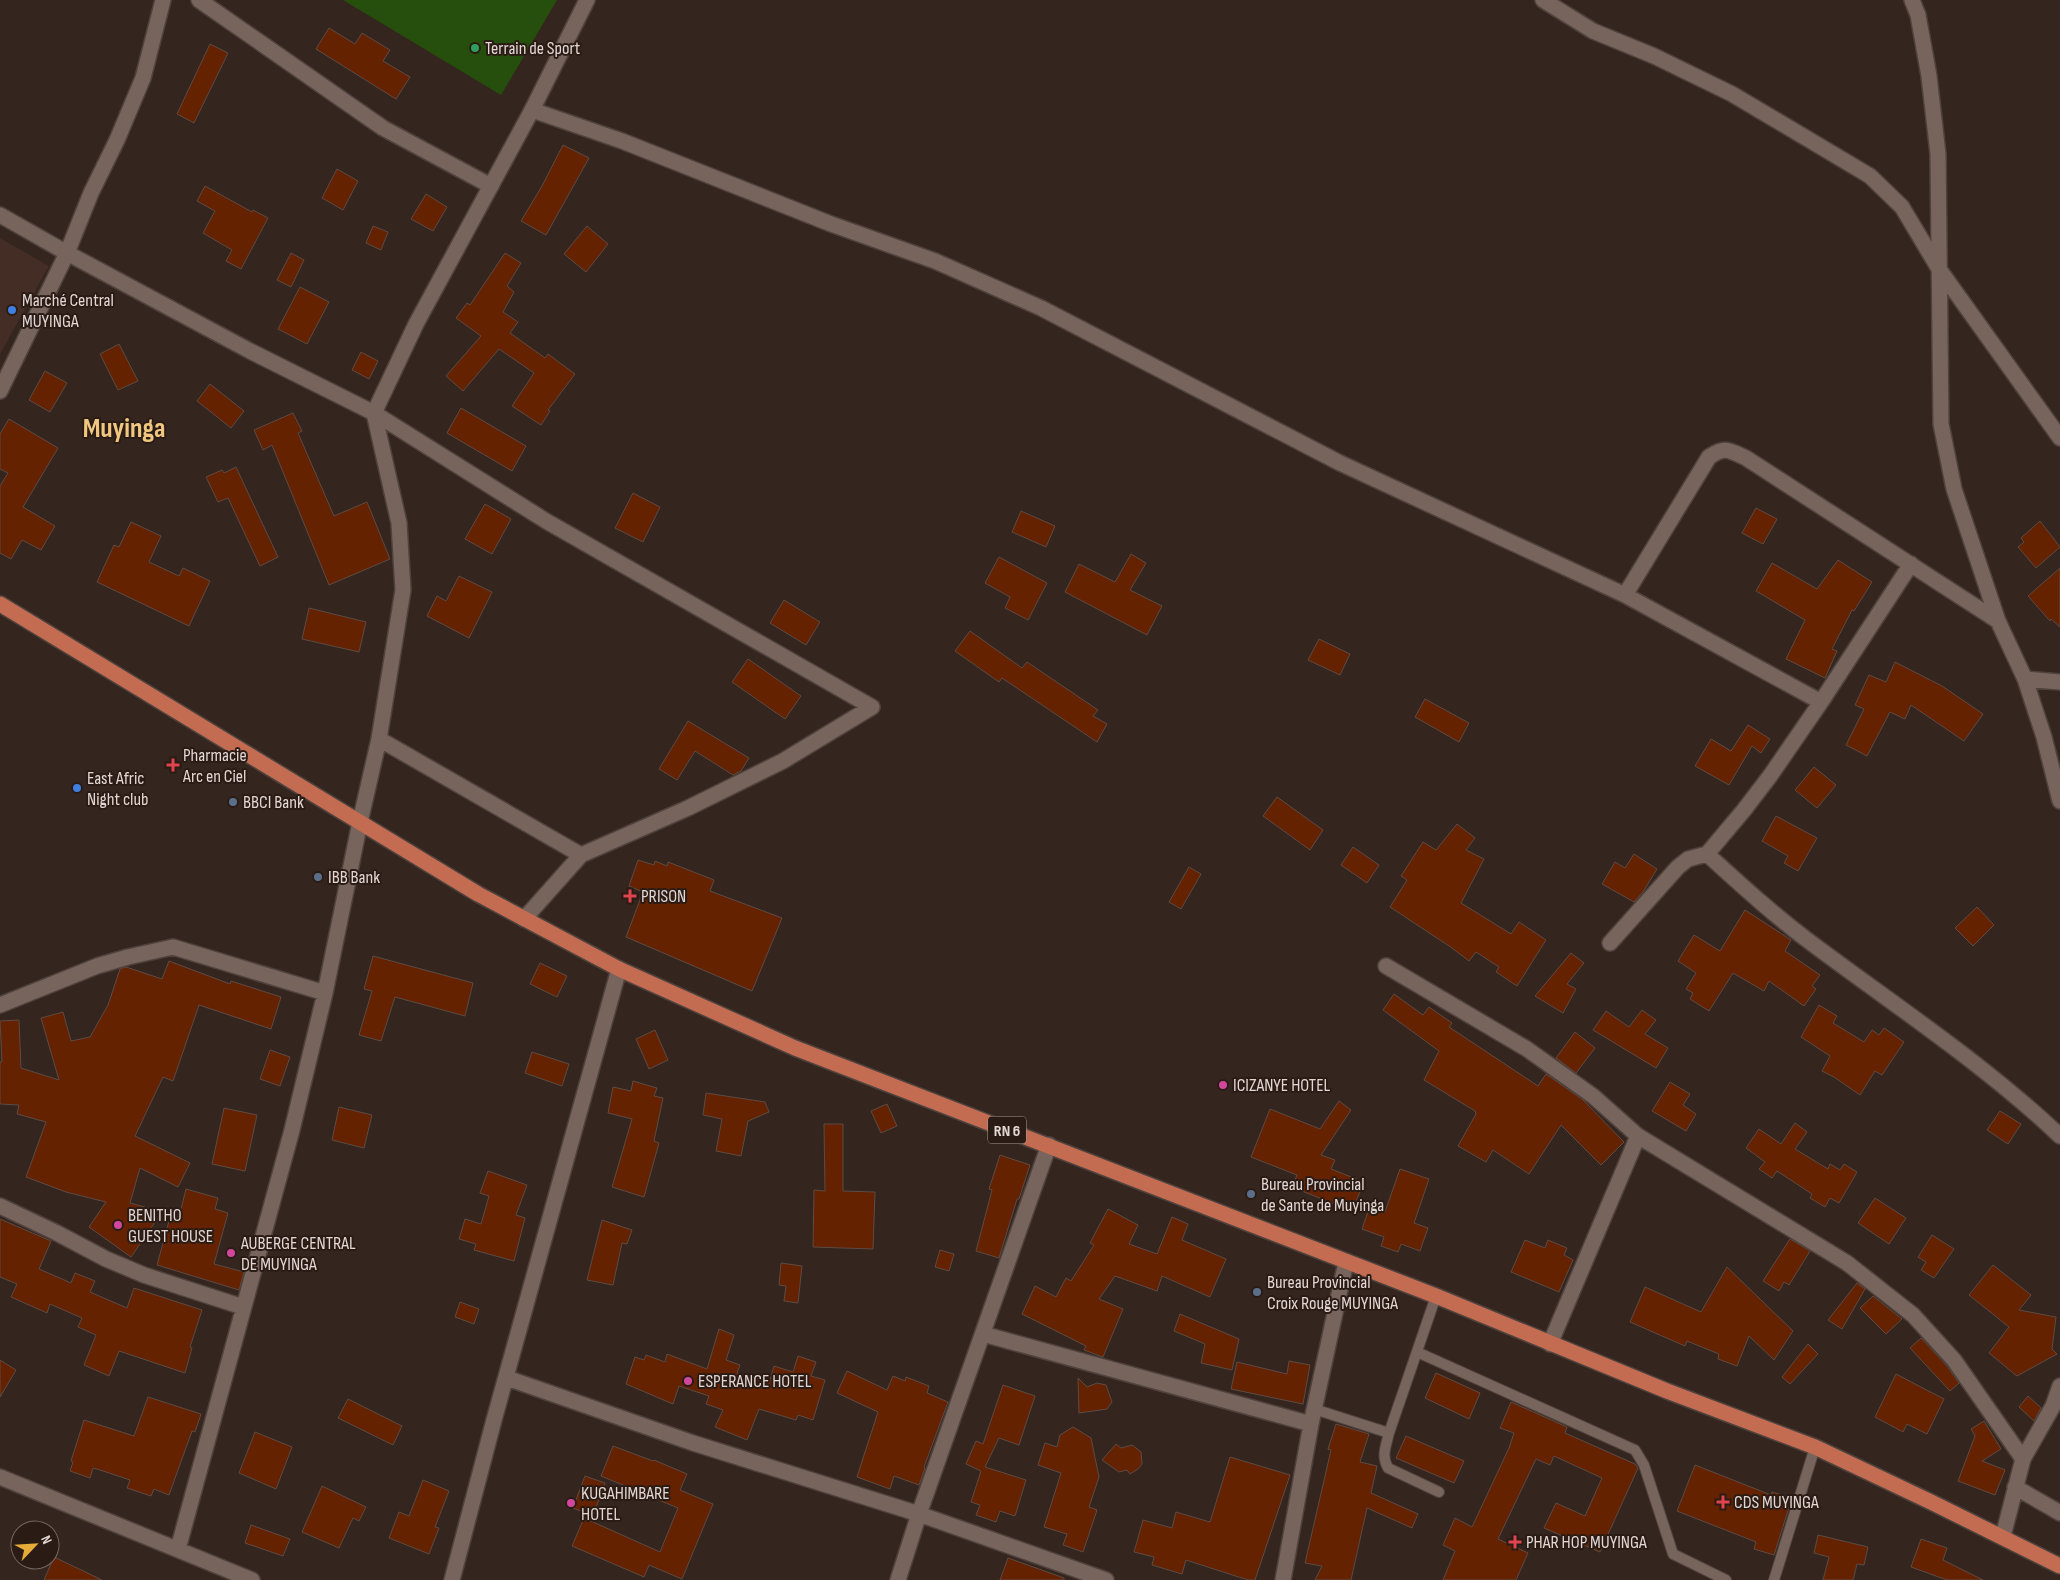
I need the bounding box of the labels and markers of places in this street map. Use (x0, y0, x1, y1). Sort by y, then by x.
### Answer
place label: Terrain de Sport (485, 38, 581, 59)
marker: Terrain de Sport (469, 42, 481, 54)
place label: Marché Central MUYINGA (22, 290, 114, 332)
marker: Marché Central MUYINGA (6, 304, 18, 316)
place label: Pharmacie Arc en Ciel (182, 745, 247, 787)
marker: Pharmacie Arc en Ciel (167, 759, 179, 771)
place label: East Afric Night club (87, 768, 148, 810)
marker: East Afric Night club (71, 782, 83, 794)
place label: BBCI Bank (243, 792, 304, 813)
marker: BBCI Bank (227, 796, 239, 808)
place label: IBB Bank (328, 867, 380, 888)
marker: IBB Bank (312, 871, 324, 883)
place label: PRISON (641, 886, 686, 907)
marker: PRISON (623, 889, 637, 903)
place label: ICIZANYE HOTEL (1233, 1075, 1331, 1096)
marker: ICIZANYE HOTEL (1217, 1079, 1229, 1091)
place label: Bureau Provincial de Sante de Muyinga (1261, 1174, 1384, 1216)
marker: Bureau Provincial de Sante de Muyinga (1245, 1188, 1257, 1200)
place label: BENITHO GUEST HOUSE (128, 1205, 213, 1247)
marker: BENITHO GUEST HOUSE (112, 1219, 124, 1231)
place label: AUBERGE CENTRAL DE MUYINGA (240, 1233, 356, 1275)
marker: AUBERGE CENTRAL DE MUYINGA (225, 1247, 237, 1259)
place label: Bureau Provincial Croix Rouge MUYINGA (1267, 1272, 1398, 1314)
marker: Bureau Provincial Croix Rouge MUYINGA (1251, 1286, 1263, 1298)
place label: ESPERANCE HOTEL (698, 1371, 812, 1392)
marker: ESPERANCE HOTEL (682, 1375, 694, 1387)
place label: KUGAHIMBARE HOTEL (581, 1483, 670, 1525)
place label: CDS MUYINGA (1734, 1492, 1819, 1513)
marker: CDS MUYINGA (1716, 1495, 1730, 1509)
marker: KUGAHIMBARE HOTEL (565, 1497, 577, 1509)
place label: PHAR HOP MUYINGA (1526, 1532, 1647, 1553)
marker: PHAR HOP MUYINGA (1508, 1535, 1522, 1549)

